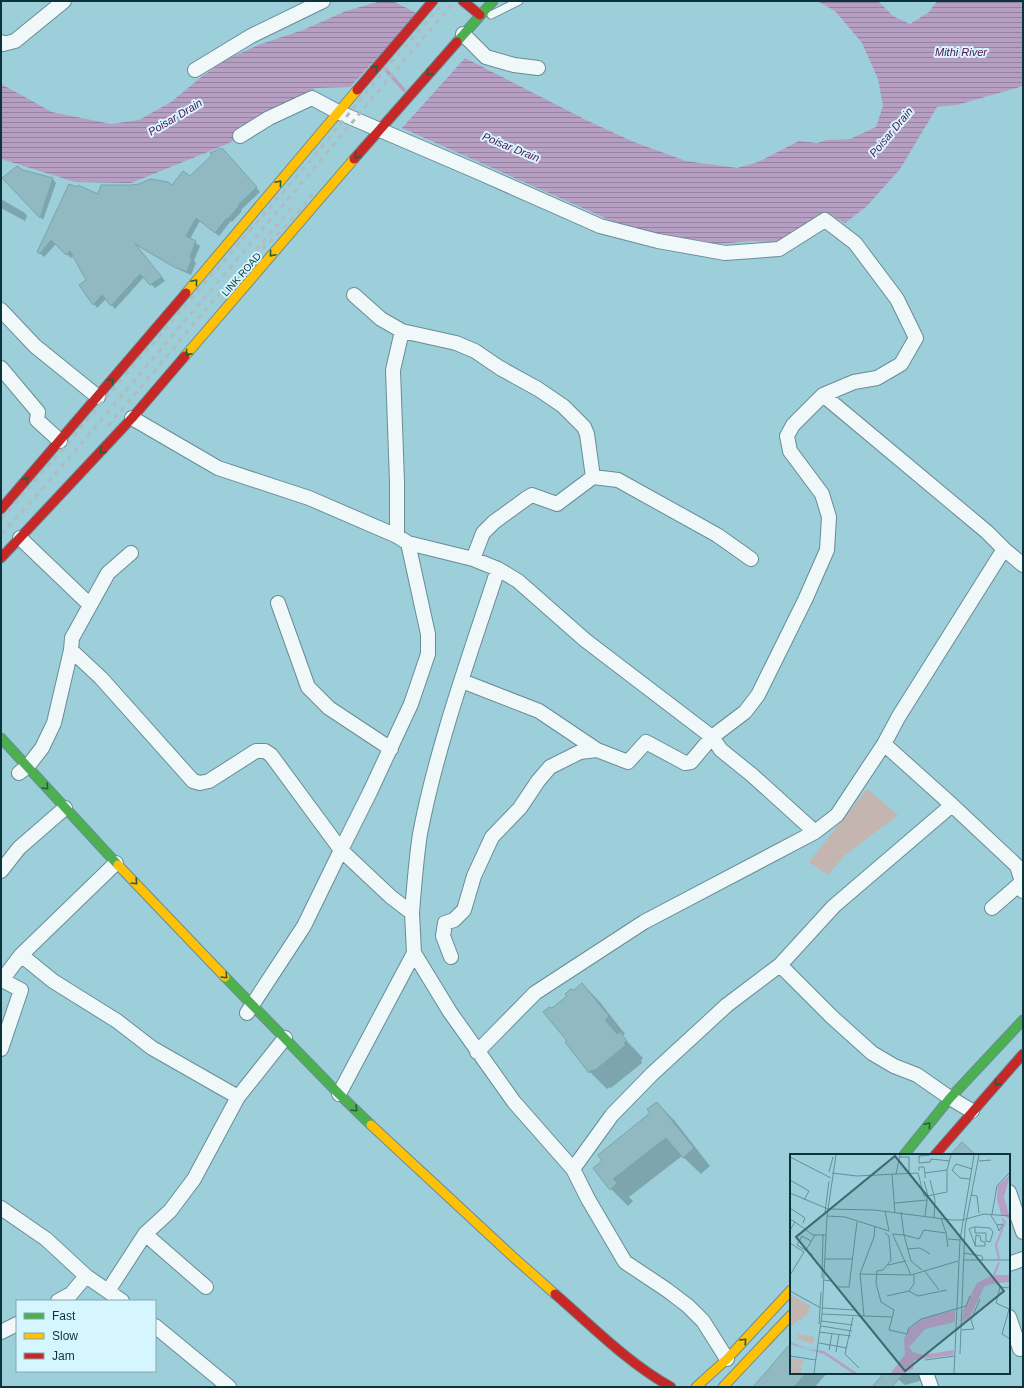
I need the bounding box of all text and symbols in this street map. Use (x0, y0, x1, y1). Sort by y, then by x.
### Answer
water label: Mithi River (935, 46, 988, 58)
one-way arrow (371, 66, 378, 73)
one-way arrow (426, 68, 434, 76)
water label: Poisar Drain (146, 96, 204, 138)
water label: Poisar Drain (867, 105, 915, 159)
water label: Poisar Drain (481, 130, 541, 164)
one-way arrow (354, 151, 361, 158)
one-way arrow (274, 180, 281, 187)
street label: LINK ROAD (220, 250, 263, 298)
one-way arrow (270, 250, 277, 257)
one-way arrow (190, 279, 197, 287)
one-way arrow (185, 348, 192, 356)
one-way arrow (107, 379, 114, 386)
one-way arrow (99, 446, 106, 454)
one-way arrow (22, 477, 29, 485)
one-way arrow (42, 782, 49, 790)
one-way arrow (130, 877, 137, 885)
one-way arrow (220, 971, 228, 979)
one-way arrow (994, 1078, 1002, 1086)
one-way arrow (350, 1104, 358, 1112)
one-way arrow (924, 1122, 931, 1130)
inset map (790, 1154, 1010, 1374)
legend (16, 1300, 156, 1372)
text: Fast (52, 1309, 76, 1323)
text: Slow (52, 1329, 78, 1343)
one-way arrow (739, 1338, 746, 1345)
text: Jam (52, 1349, 75, 1363)

